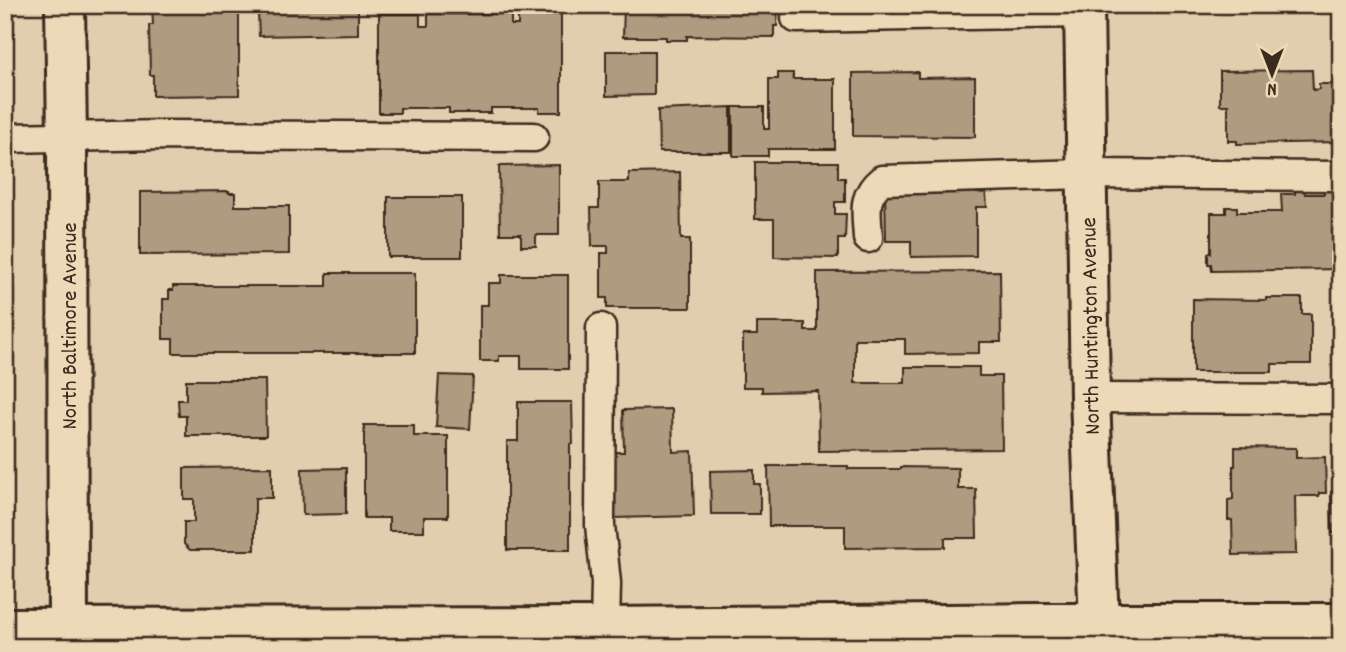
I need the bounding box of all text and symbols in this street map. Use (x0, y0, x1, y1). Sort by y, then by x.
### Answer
north arrow (1238, 38, 1308, 108)
text: N (1267, 74, 1277, 101)
street label: North Huntington Avenue (1074, 217, 1111, 435)
street label: North Baltimore Avenue (55, 222, 88, 430)

